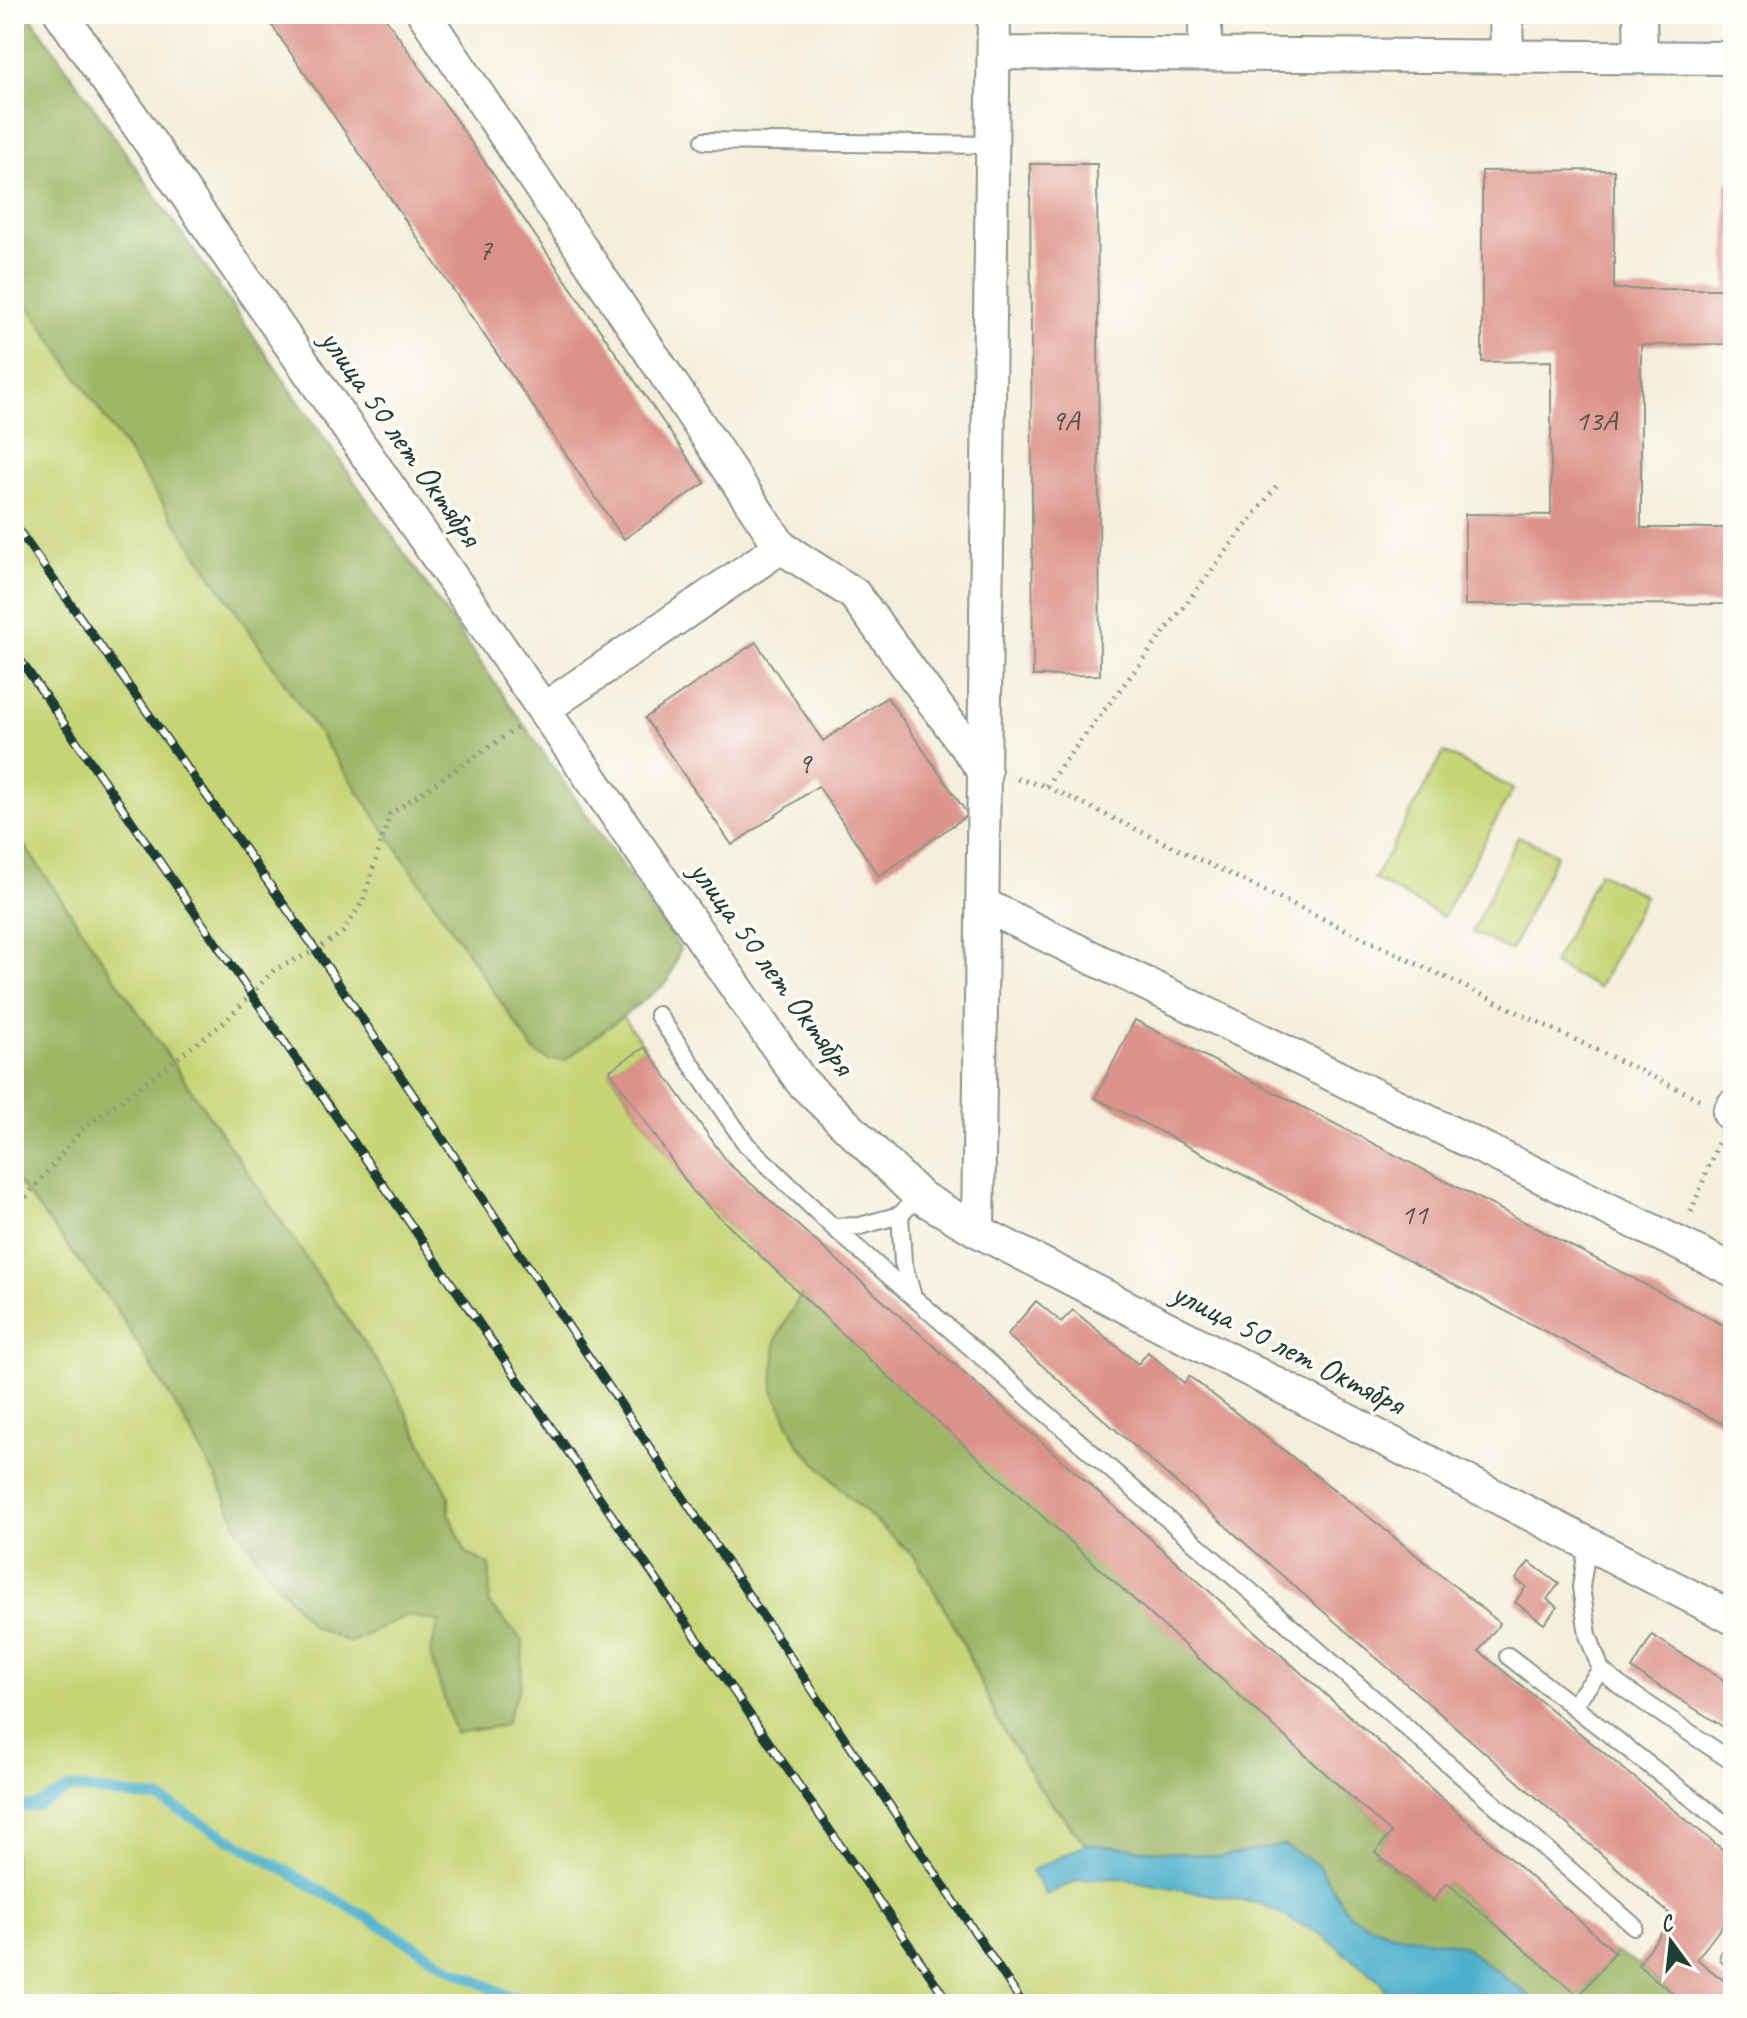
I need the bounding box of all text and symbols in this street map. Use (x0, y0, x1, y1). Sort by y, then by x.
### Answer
house number: 7 (478, 230, 493, 268)
street label: улица 50 лет Октября (310, 319, 494, 556)
house number: 9А (1051, 401, 1081, 439)
house number: 13А (1575, 401, 1619, 439)
house number: 9 (797, 744, 813, 782)
street label: улица 50 лет Октября (679, 850, 866, 1085)
house number: 11 (1401, 1195, 1429, 1233)
street label: улица 50 лет Октября (1163, 1269, 1414, 1426)
north arrow (1631, 1902, 1711, 1982)
text: С (1657, 1908, 1678, 1939)

